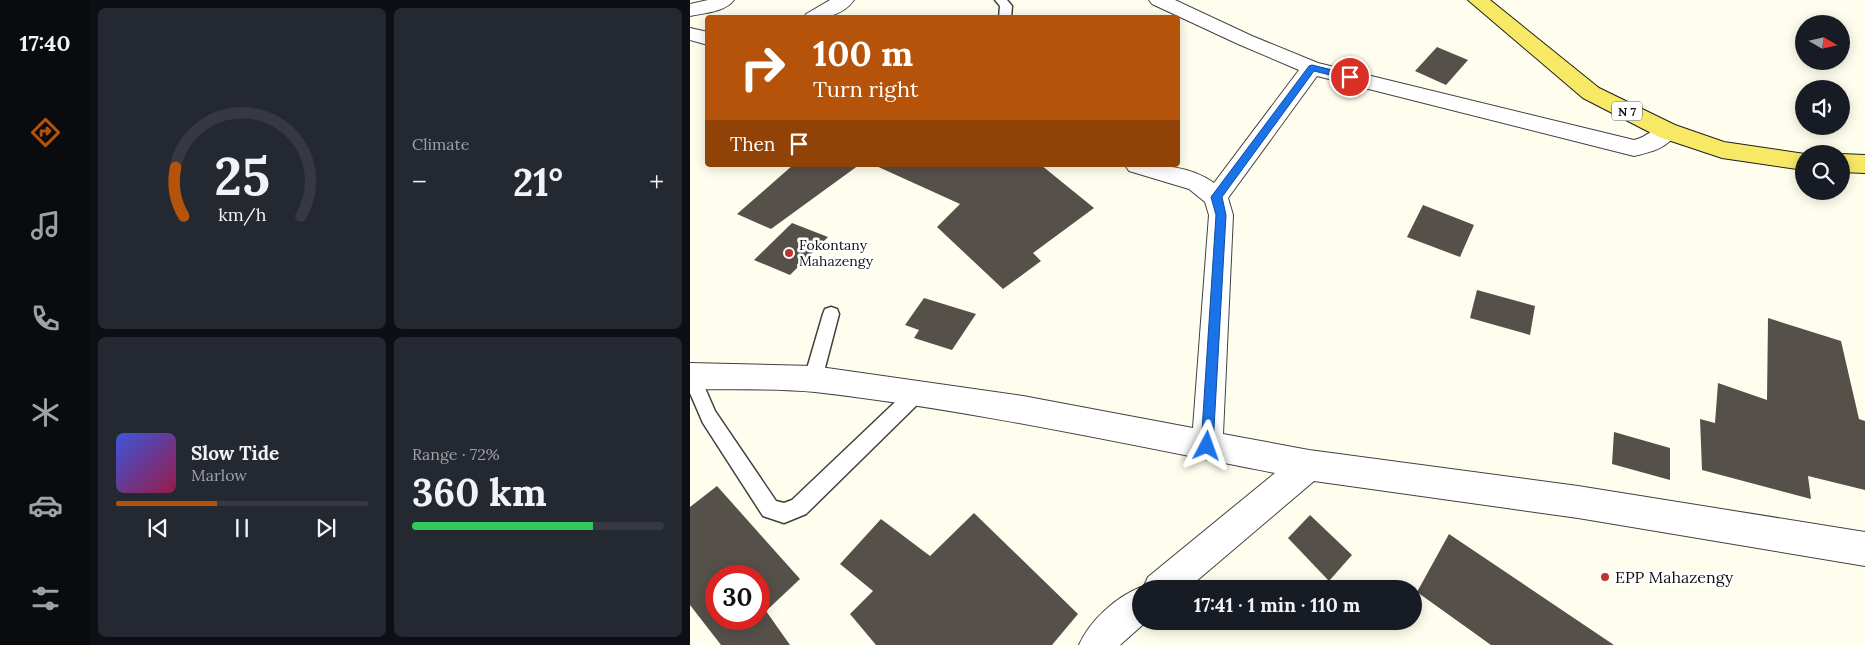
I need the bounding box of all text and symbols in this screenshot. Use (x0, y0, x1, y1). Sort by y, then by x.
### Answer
north arrow (1795, 15, 1850, 70)
map controls (1795, 15, 1850, 200)
text: 17:40 (20, 29, 70, 57)
text: 100 m (813, 31, 913, 76)
icon: right (730, 35, 795, 100)
pin (1329, 56, 1371, 98)
icon: arrive (1336, 63, 1364, 91)
text: Turn right (813, 75, 918, 103)
button: sound (1795, 80, 1850, 135)
road number: N 7 (1612, 102, 1642, 120)
icon: directions (28, 115, 63, 150)
icon: arrive (785, 130, 813, 158)
text: Then (730, 132, 775, 156)
text: Climate (412, 134, 469, 154)
text: 25 (214, 143, 270, 209)
button: search (1795, 145, 1850, 200)
text: 21° (513, 158, 563, 206)
text: − (412, 164, 427, 200)
text: + (649, 164, 664, 200)
text: km/h (218, 203, 266, 226)
icon: music (28, 208, 63, 243)
place label: Fokontany Mahazengy (799, 236, 874, 270)
marker: Fokontany Mahazengy (783, 247, 795, 259)
icon: phone (28, 301, 63, 336)
icon: climate (28, 395, 63, 430)
position arrow (1180, 419, 1232, 471)
text: Slow Tide (191, 441, 279, 465)
text: Range · 72% (412, 444, 500, 464)
text: Marlow (191, 465, 247, 485)
text: 360 km (412, 468, 547, 516)
icon: car (28, 488, 63, 523)
icon: previous (144, 514, 172, 542)
icon: pause (228, 514, 256, 542)
icon: next (312, 514, 340, 542)
speed limit sign: 30 (705, 565, 770, 630)
place label: EPP Mahazengy (1615, 567, 1734, 587)
marker: EPP Mahazengy (1599, 571, 1611, 583)
icon: filters (28, 581, 63, 616)
text: 17:41 · 1 min · 110 m (1194, 593, 1360, 617)

